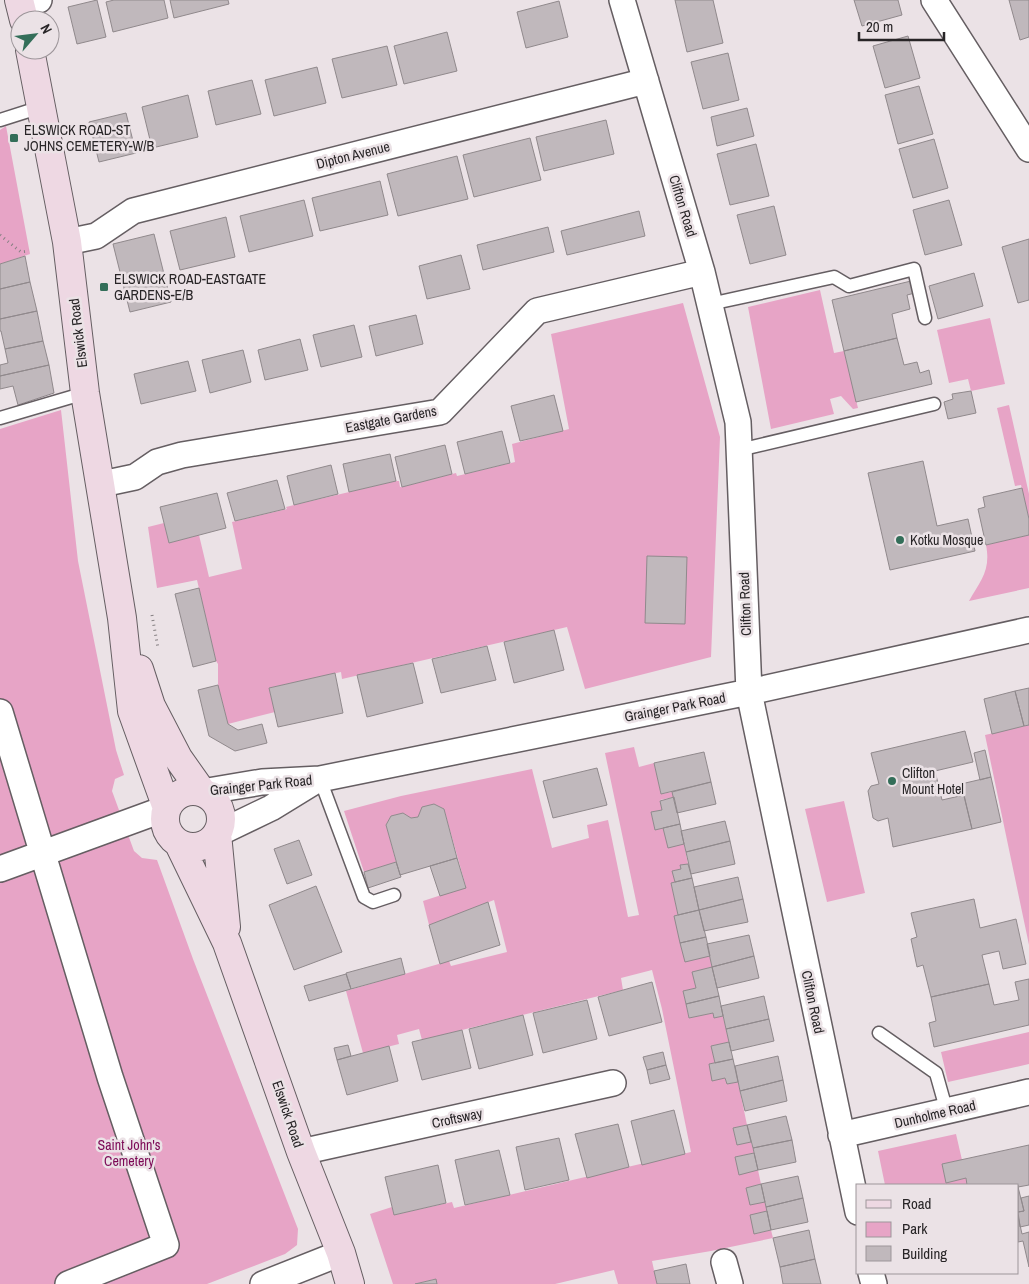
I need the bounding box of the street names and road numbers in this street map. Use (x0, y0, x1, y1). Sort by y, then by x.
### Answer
street label: Dipton Avenue (314, 137, 392, 173)
street label: Clifton Road (665, 173, 701, 239)
street label: Elswick Road (65, 297, 91, 369)
street label: Eastgate Gardens (344, 401, 438, 437)
street label: Clifton Road (735, 572, 755, 636)
street label: Grainger Park Road (623, 688, 727, 726)
street label: Grainger Park Road (209, 771, 313, 799)
street label: Clifton Road (798, 969, 828, 1035)
street label: Elswick Road (268, 1078, 308, 1150)
street label: Dunholme Road (893, 1096, 977, 1132)
street label: Croftsway (430, 1104, 484, 1132)

